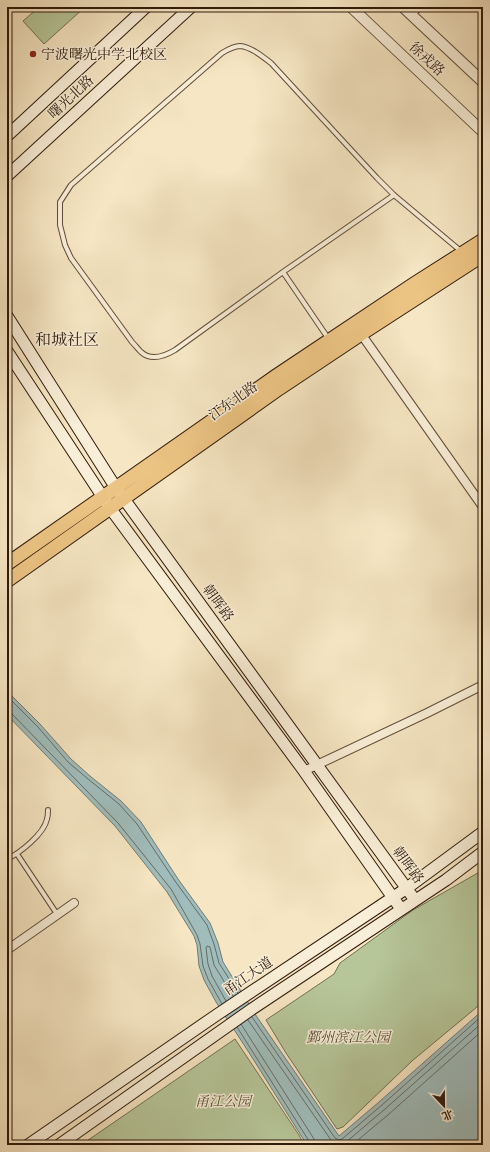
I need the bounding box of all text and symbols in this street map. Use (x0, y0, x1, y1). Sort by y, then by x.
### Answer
street label: 徐戎路 (405, 38, 449, 80)
place label: 宁波曙光中学北校区 (41, 45, 167, 64)
marker: 宁波曙光中学北校区 (28, 49, 38, 59)
street label: 曙光北路 (44, 71, 98, 123)
district label: 和城社区 (35, 329, 99, 351)
street label: 江东北路 (205, 377, 261, 425)
street label: 朝晖路 (198, 580, 238, 626)
street label: 朝晖路 (388, 842, 428, 888)
street label: 甬江大道 (219, 952, 277, 1000)
park label: 鄞州滨江公园 (306, 1028, 392, 1047)
north arrow (424, 1086, 464, 1126)
park label: 甬江公园 (195, 1092, 253, 1111)
text: 北 (440, 1106, 455, 1124)

